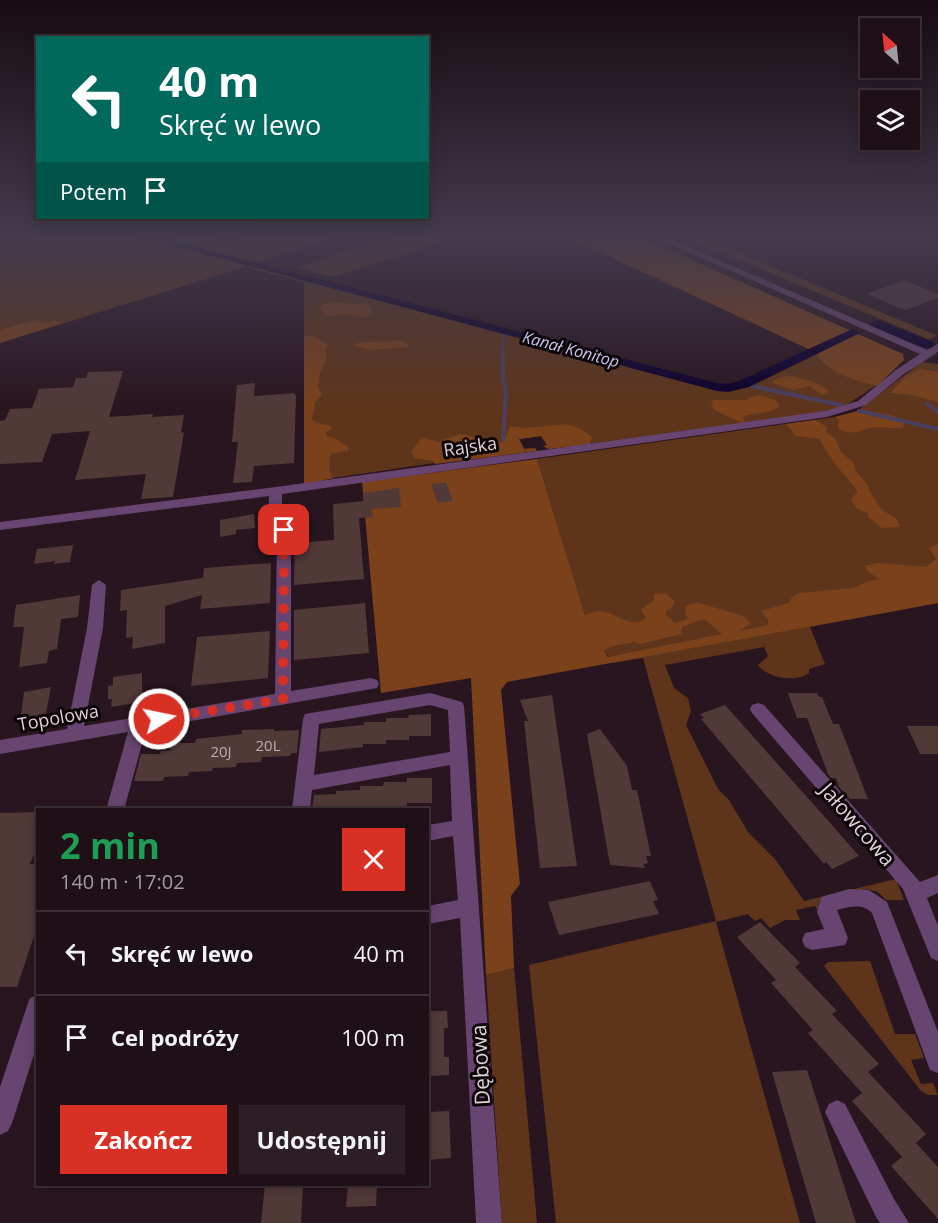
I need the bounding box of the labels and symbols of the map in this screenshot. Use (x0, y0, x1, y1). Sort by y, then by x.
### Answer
north arrow (860, 18, 920, 78)
water label: Kanał Konitop (520, 326, 622, 372)
street label: Rajska (442, 430, 498, 462)
pin (258, 504, 309, 555)
position arrow (127, 687, 191, 751)
street label: Topolowa (16, 698, 100, 736)
house number: 20L (256, 735, 281, 755)
house number: 20J (210, 741, 232, 761)
street label: Jałowcowa (813, 775, 902, 872)
street label: Dębowa (464, 1024, 496, 1106)

